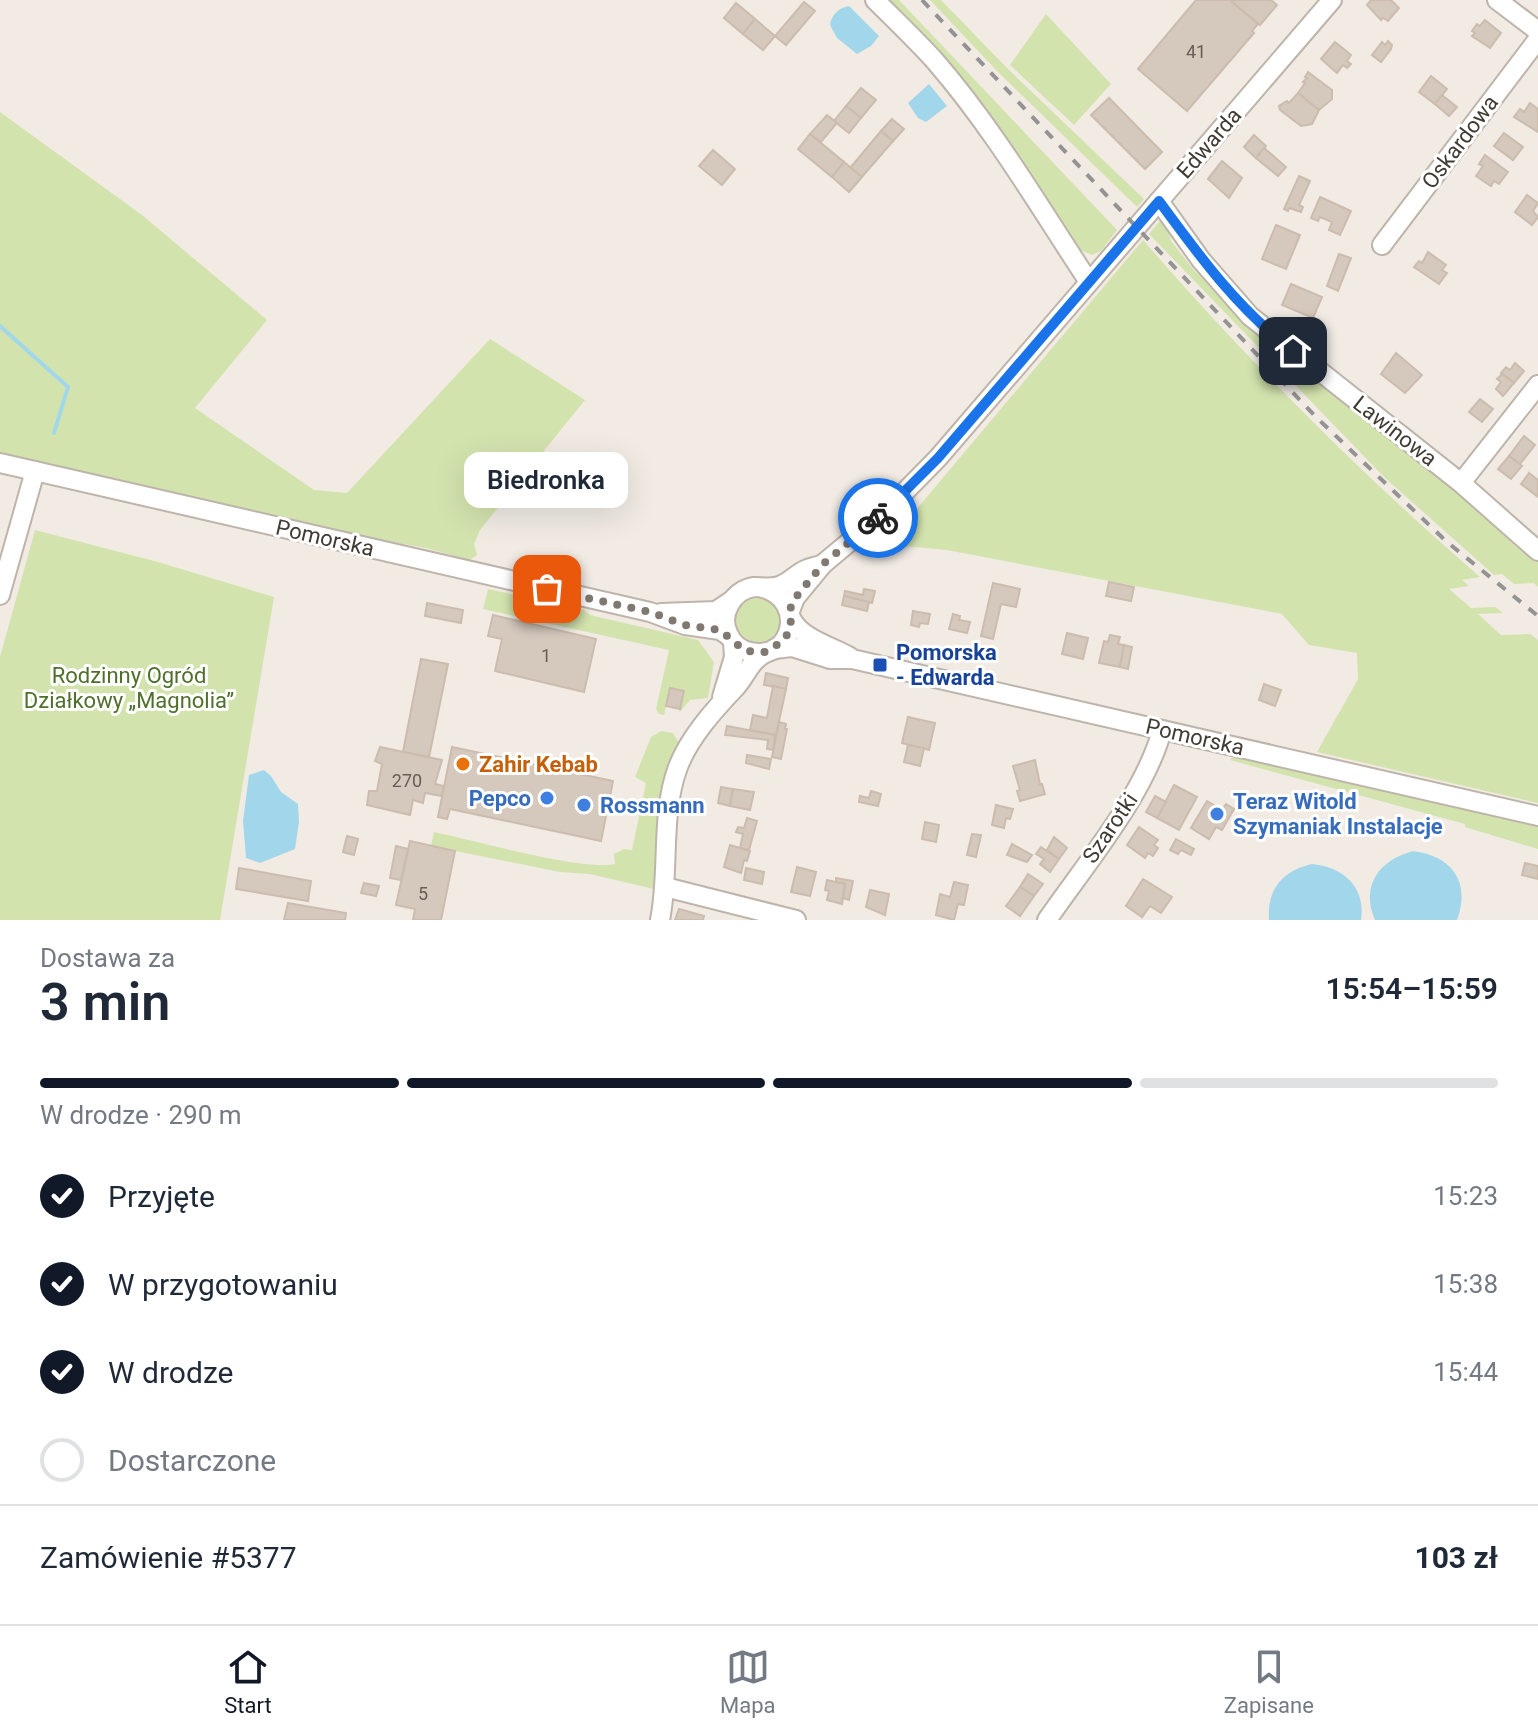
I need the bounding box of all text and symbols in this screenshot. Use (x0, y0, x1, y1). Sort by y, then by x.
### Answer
house number: 41 (1186, 41, 1206, 62)
street label: Oskardowa (1417, 90, 1503, 194)
street label: Edwarda (1172, 103, 1246, 183)
pin (1259, 317, 1327, 385)
icon: home (1271, 329, 1315, 373)
street label: Lawinowa (1348, 391, 1442, 471)
callout: Biedronka (465, 453, 629, 509)
text: Biedronka (487, 465, 605, 495)
courier (838, 478, 918, 558)
icon: bike (856, 496, 900, 540)
street label: Pomorska (273, 515, 377, 561)
pin (513, 555, 581, 623)
icon: bag (525, 567, 569, 611)
place label: Pomorska - Edwarda (896, 640, 997, 690)
house number: 1 (541, 645, 551, 666)
marker: Pomorska - Edwarda (871, 656, 889, 674)
park label: Rodzinny Ogród Działkowy „Magnolia” (24, 663, 234, 713)
street label: Pomorska (1143, 714, 1247, 760)
place label: Zahir Kebab (479, 752, 598, 777)
marker: Zahir Kebab (454, 755, 472, 773)
house number: 270 (392, 770, 422, 791)
place label: Pepco (469, 786, 531, 811)
street label: Szarotki (1077, 788, 1143, 868)
marker: Pepco (538, 789, 556, 807)
place label: Teraz Witold Szymaniak Instalacje (1233, 789, 1443, 839)
place label: Rossmann (600, 793, 705, 818)
marker: Rossmann (575, 796, 593, 814)
marker: Teraz Witold Szymaniak Instalacje (1208, 805, 1226, 823)
house number: 5 (418, 883, 428, 904)
text: Dostawa za (40, 943, 175, 973)
text: 15:54–15:59 (1325, 971, 1498, 1006)
text: 3 min (40, 972, 170, 1033)
text: W drodze · 290 m (40, 1100, 242, 1130)
icon: check (40, 1174, 84, 1218)
text: Przyjęte (108, 1179, 215, 1214)
text: 15:23 (1433, 1181, 1498, 1211)
icon: check (40, 1262, 84, 1306)
text: W przygotowaniu (108, 1267, 338, 1302)
text: 15:38 (1433, 1269, 1498, 1299)
icon: check (40, 1350, 84, 1394)
text: W drodze (108, 1355, 233, 1390)
text: 15:44 (1433, 1357, 1498, 1387)
text: Dostarczone (108, 1443, 276, 1478)
text: Zamówienie #5377 (40, 1540, 297, 1575)
text: 103 zł (1414, 1540, 1498, 1575)
tab: Start (224, 1645, 272, 1718)
tab: Mapa (720, 1645, 775, 1718)
tab: Zapisane (1224, 1645, 1314, 1718)

